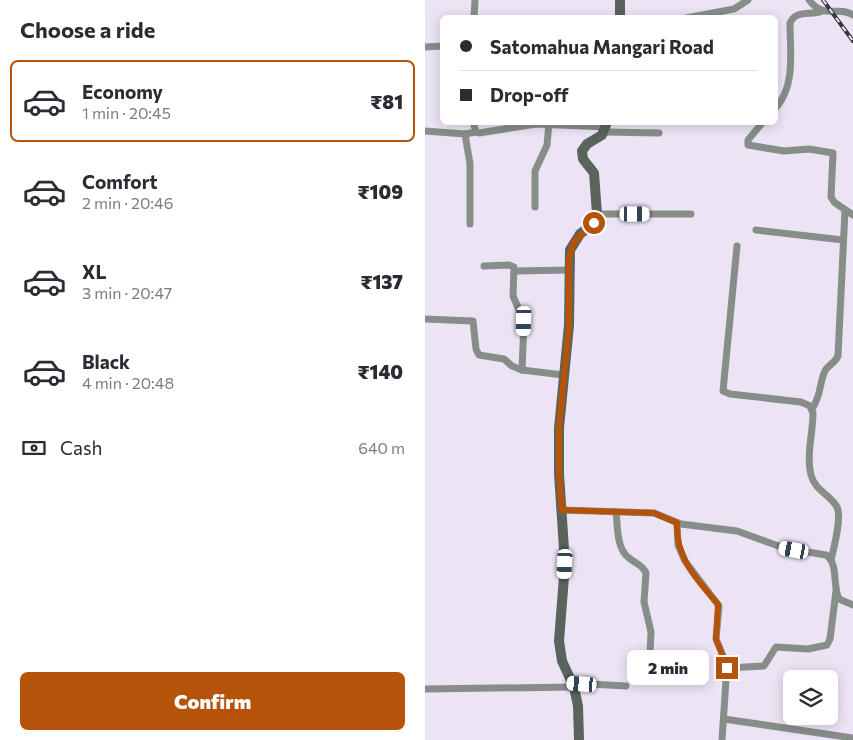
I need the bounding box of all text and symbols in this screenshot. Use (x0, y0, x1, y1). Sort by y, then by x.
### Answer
text: Choose a ride (20, 16, 155, 43)
text: Satomahua Mangari Road (490, 35, 714, 58)
icon: car (22, 79, 67, 124)
text: Economy (82, 80, 163, 103)
text: Drop-off (490, 83, 569, 106)
text: ₹81 (370, 90, 403, 113)
text: 1 min · 20:45 (82, 103, 171, 122)
icon: car (22, 169, 67, 214)
text: Comfort (82, 170, 158, 193)
text: ₹109 (358, 180, 403, 203)
text: 2 min · 20:46 (82, 193, 173, 212)
car (620, 207, 650, 222)
route start (583, 212, 605, 234)
icon: car (22, 259, 67, 304)
text: XL (82, 260, 107, 283)
text: ₹137 (360, 270, 403, 293)
text: 3 min · 20:47 (82, 283, 172, 302)
car (515, 306, 532, 336)
icon: car (22, 349, 67, 394)
text: Black (82, 350, 130, 373)
text: ₹140 (358, 360, 403, 383)
text: 4 min · 20:48 (82, 373, 174, 392)
icon: cash (20, 434, 48, 462)
text: Cash (60, 436, 102, 459)
text: 640 m (358, 438, 405, 457)
car (777, 540, 810, 560)
car (556, 549, 573, 579)
callout: 2 min (627, 650, 709, 686)
route end (716, 657, 738, 679)
text: 2 min (648, 658, 688, 677)
map controls (783, 670, 838, 725)
button: layers (783, 670, 838, 725)
button: Confirm (20, 672, 405, 730)
car (566, 675, 597, 693)

